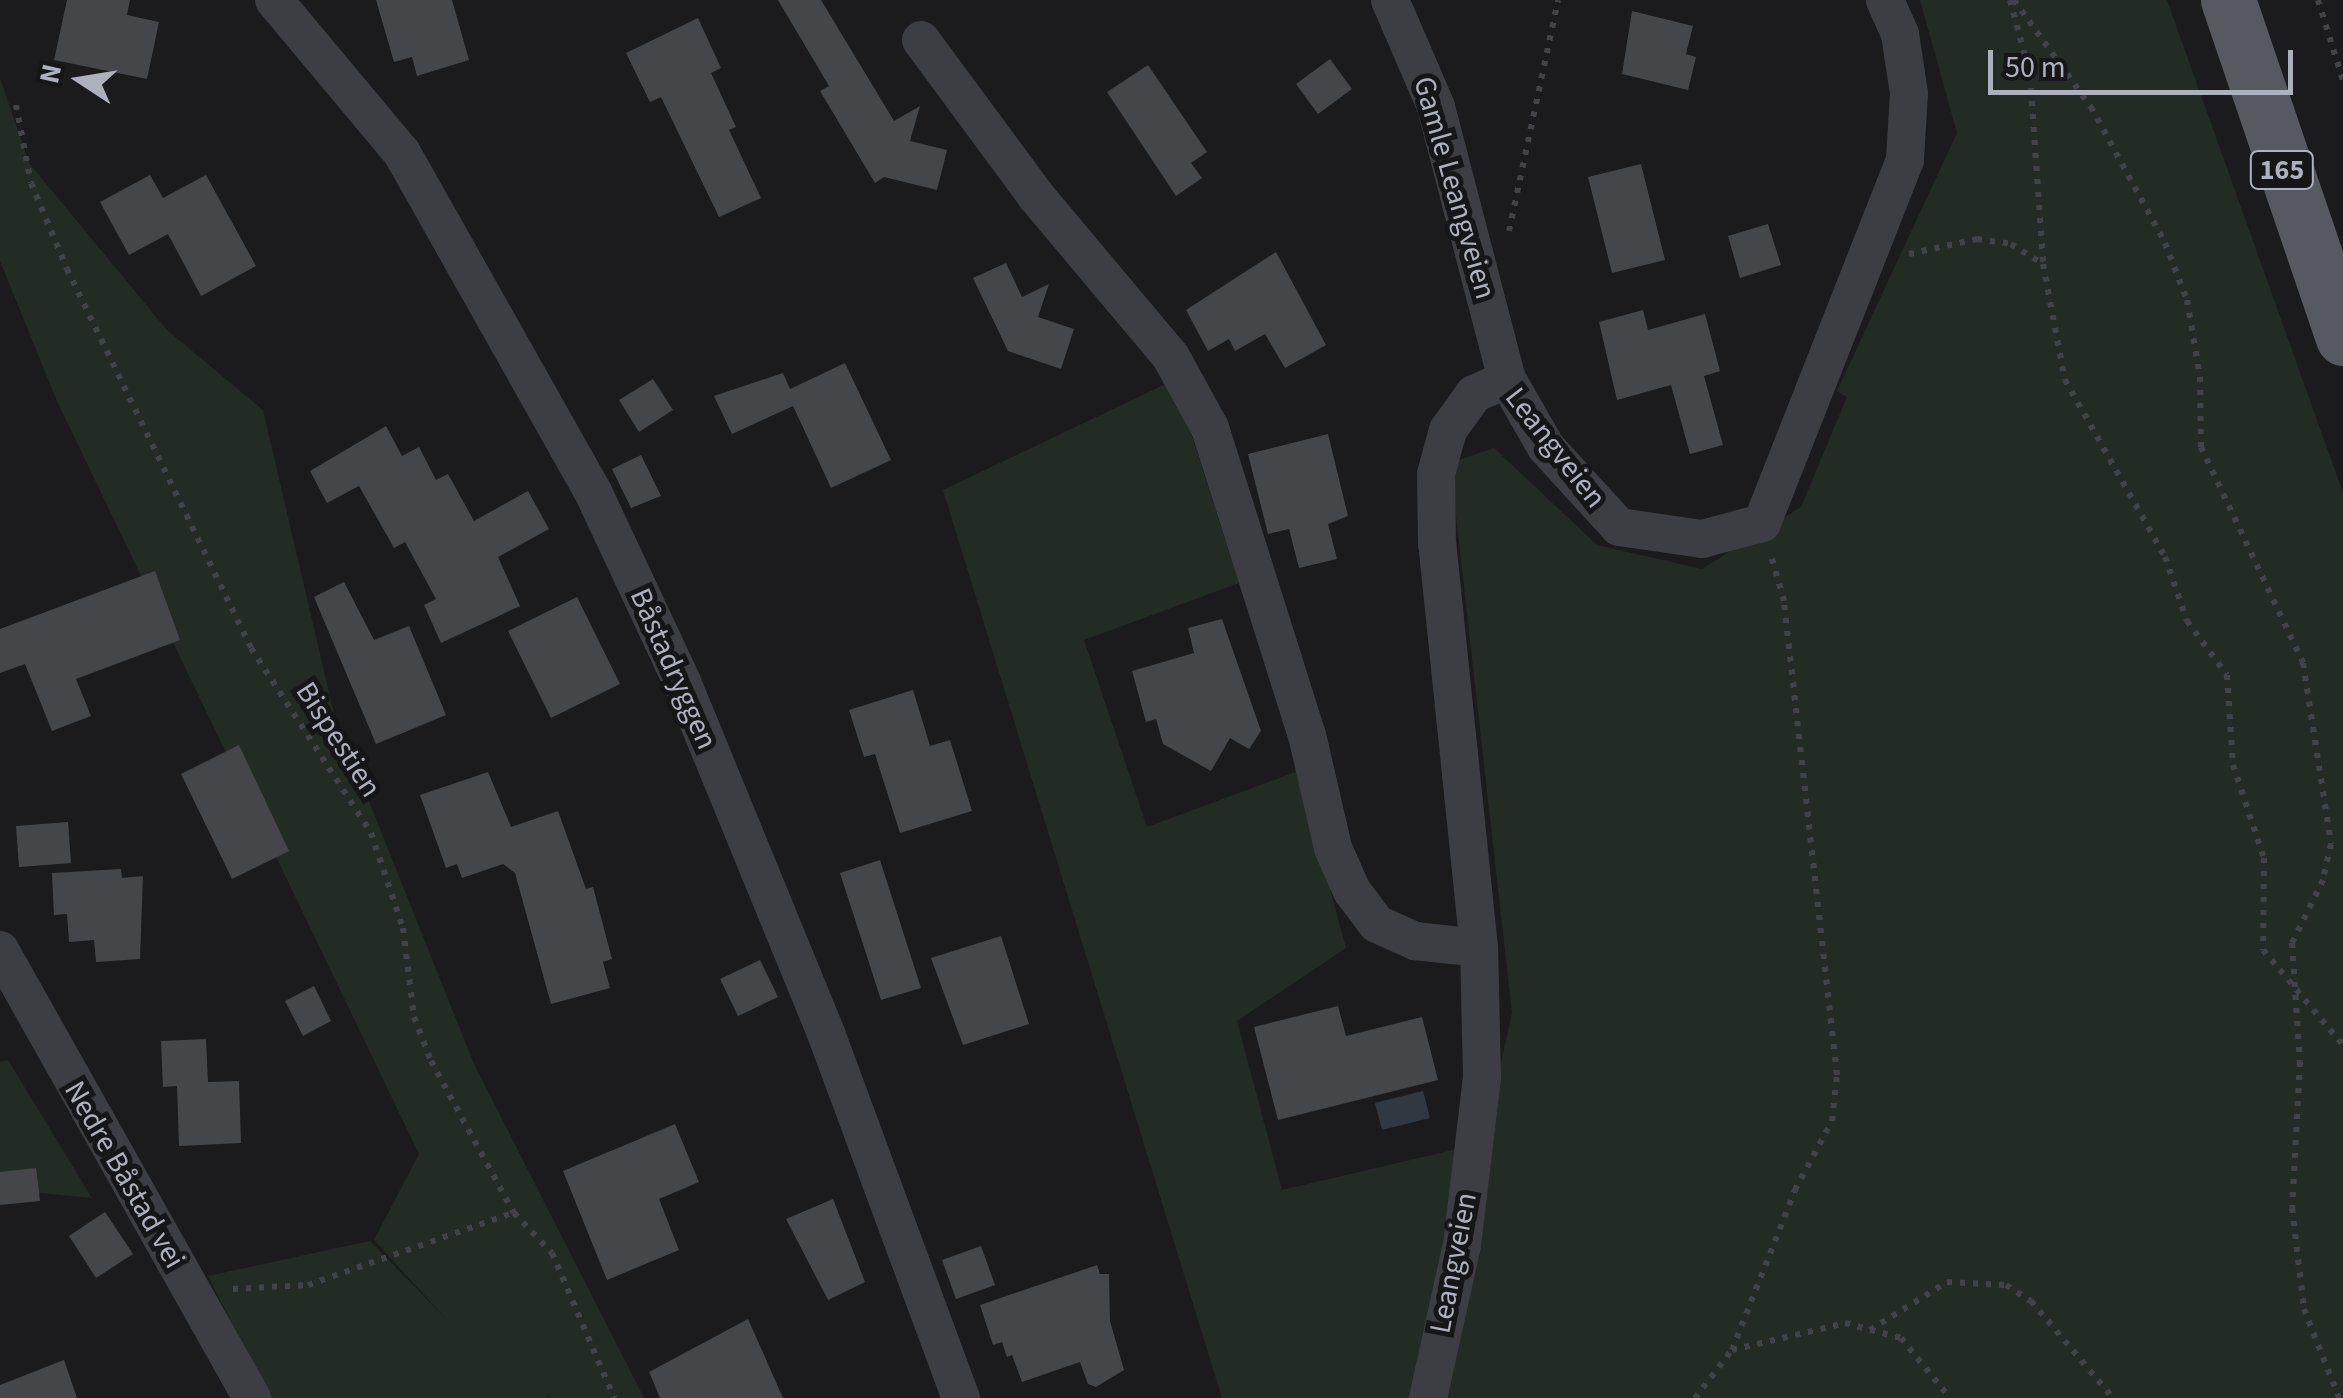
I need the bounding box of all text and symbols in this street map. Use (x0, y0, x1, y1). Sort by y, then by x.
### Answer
north arrow (30, 30, 130, 130)
scale bar (1993, 30, 2298, 92)
text: 50 m (2005, 46, 2066, 89)
text: N (29, 60, 72, 87)
street label: Gamle Leangveien (1405, 73, 1503, 303)
road number: 165 (2250, 147, 2314, 193)
street label: Leangveien (1497, 381, 1613, 515)
street label: Båstadryggen (622, 583, 724, 755)
street label: Bispestien (288, 676, 388, 804)
street label: Nedre Båstad vei (56, 1075, 192, 1275)
street label: Leangveien (1423, 1190, 1485, 1336)

